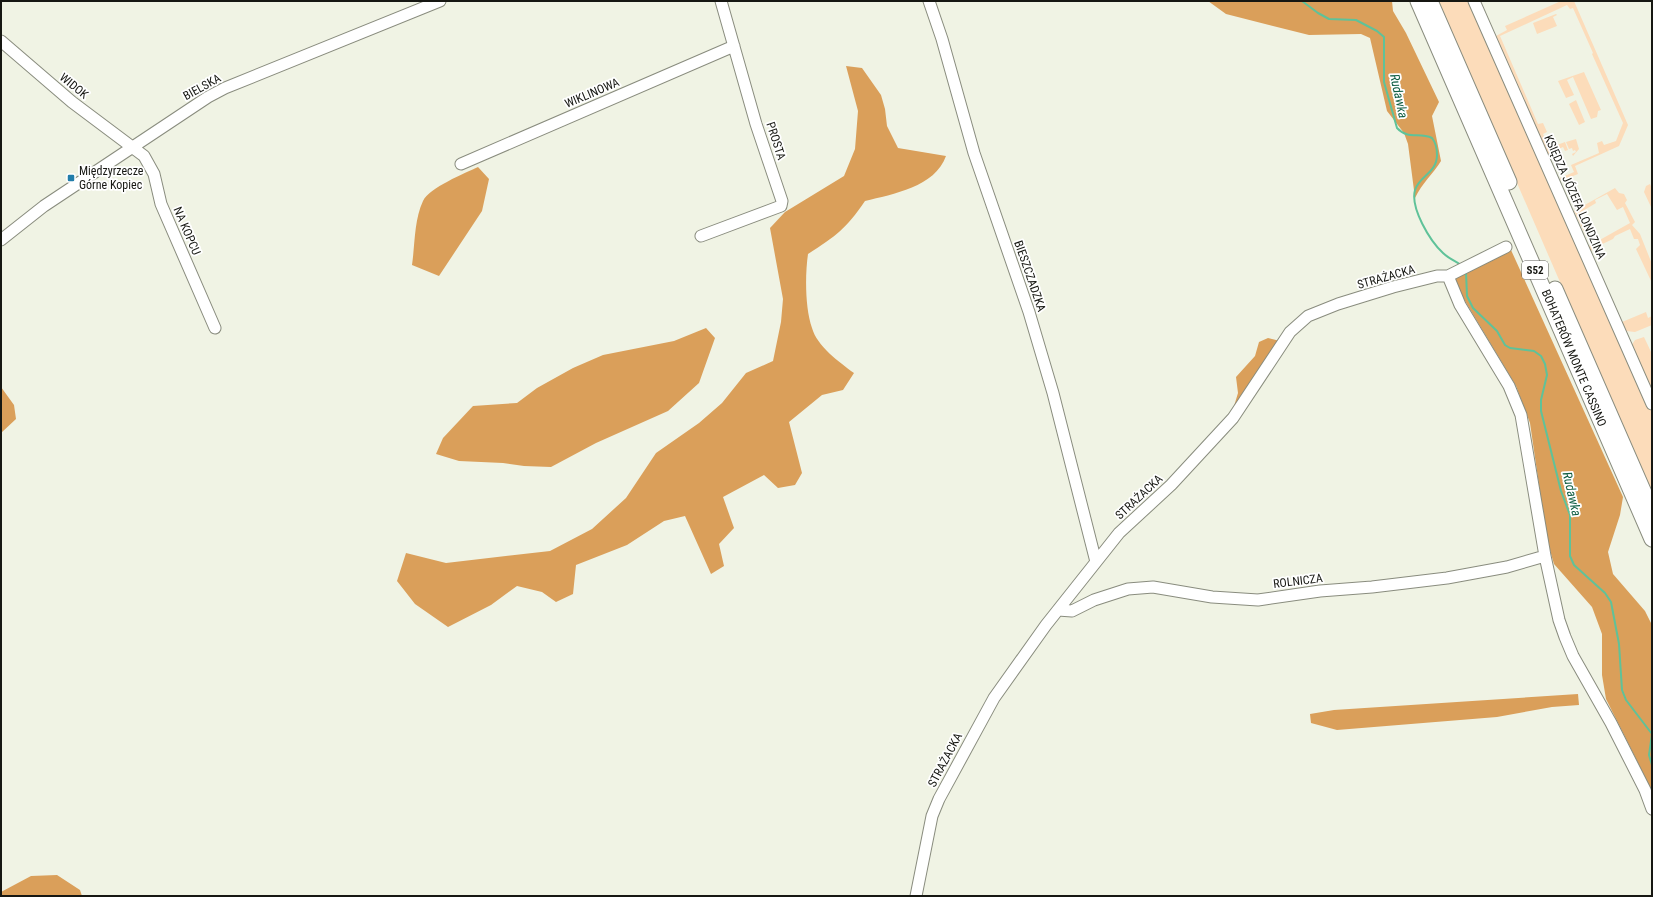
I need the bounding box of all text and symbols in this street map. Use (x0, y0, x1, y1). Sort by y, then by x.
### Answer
street label: WIDOK (57, 70, 91, 102)
street label: BIELSKA (181, 71, 223, 103)
water label: Rudawka (1387, 72, 1411, 120)
street label: WIKLINOWA (563, 75, 621, 111)
street label: PROSTA (763, 120, 789, 162)
street label: KSIĘDZA JÓZEFA LONDZINA (1541, 132, 1610, 261)
place label: Międzyrzecze Górne Kopiec (79, 164, 144, 192)
marker: Międzyrzecze Górne Kopiec (66, 173, 76, 183)
street label: NA KOPCU (171, 205, 204, 257)
street label: BIESZCZADZKA (1011, 239, 1049, 314)
street label: STRAŻACKA (1355, 261, 1416, 292)
road number: S52 (1522, 261, 1548, 279)
street label: BOHATERÓW MONTE CASSINO (1539, 287, 1610, 429)
water label: Rudawka (1560, 470, 1584, 518)
street label: STRAŻACKA (1112, 471, 1165, 522)
street label: ROLNICZA (1272, 571, 1324, 591)
street label: STRAŻACKA (924, 730, 965, 789)

